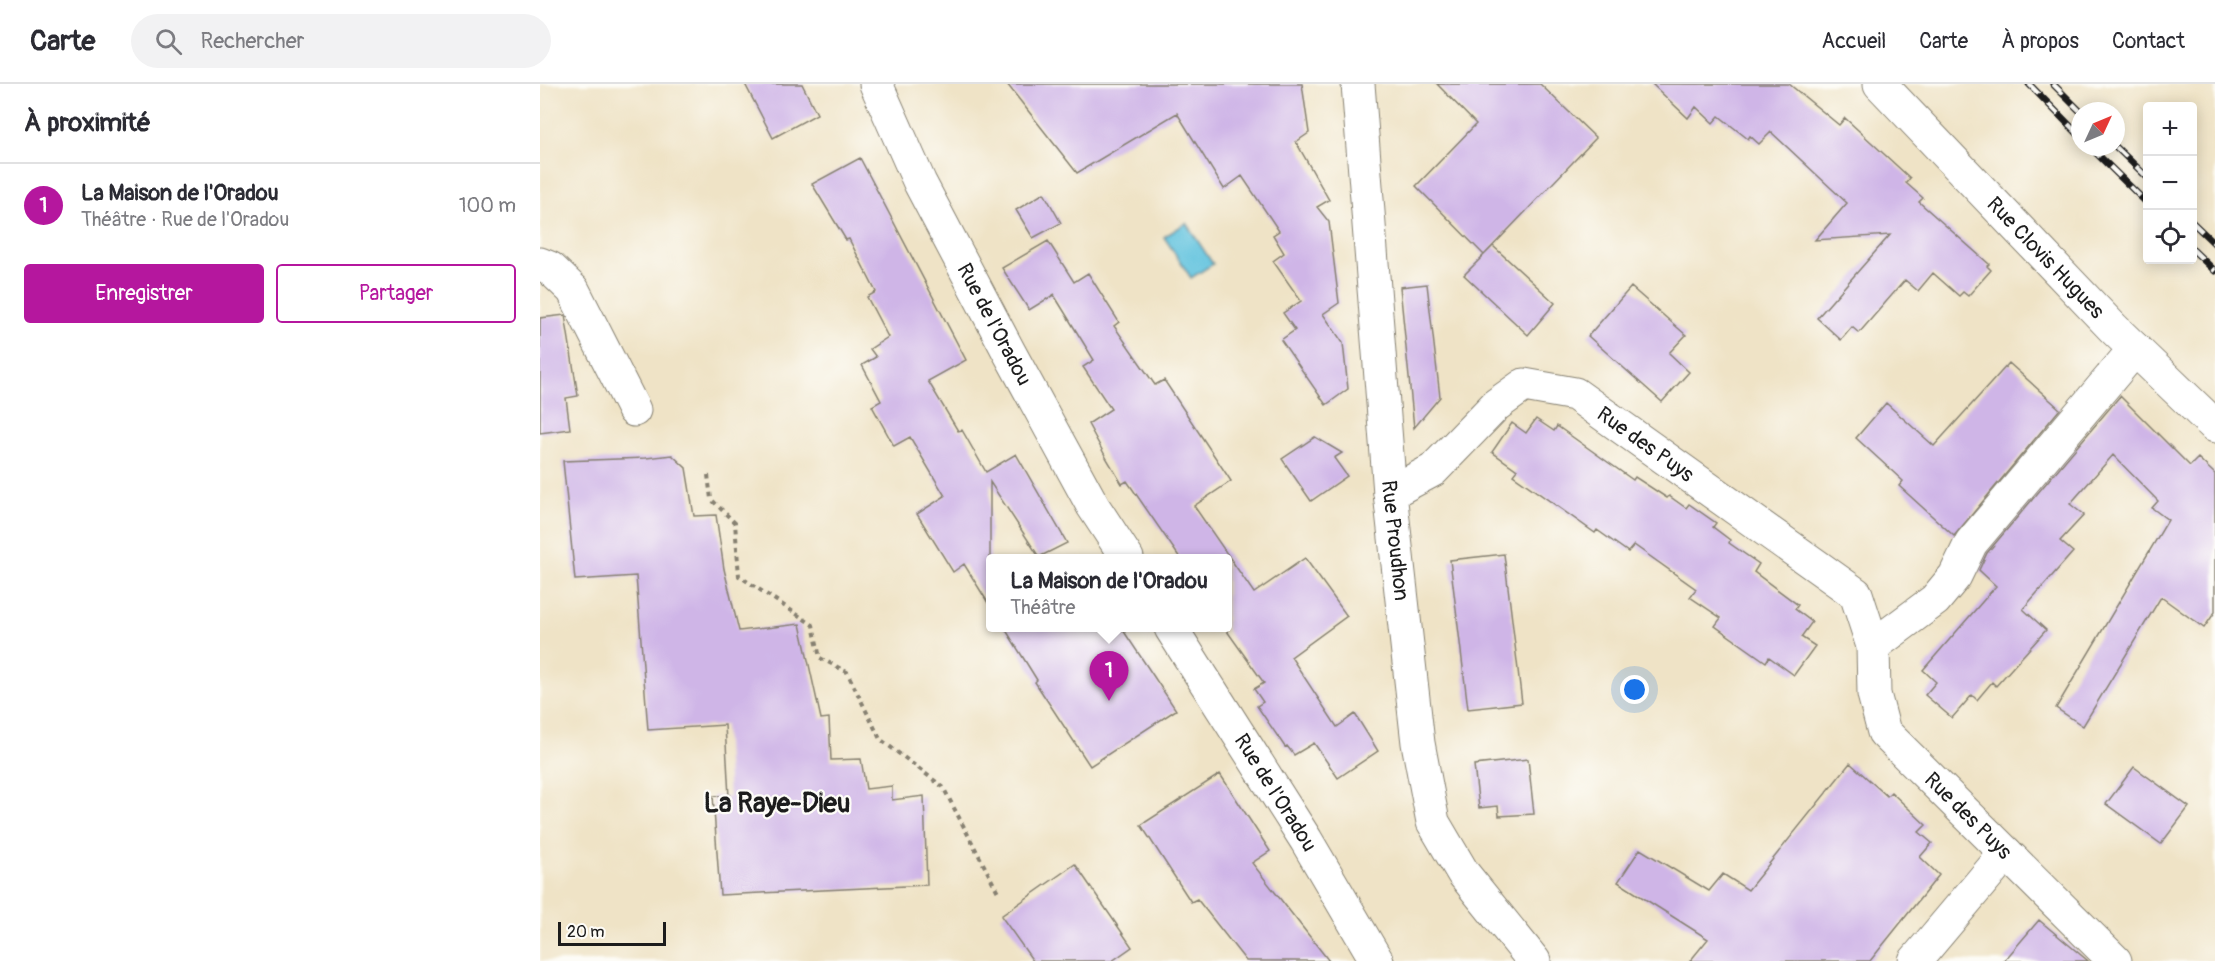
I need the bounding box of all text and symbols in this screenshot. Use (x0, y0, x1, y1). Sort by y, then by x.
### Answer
search box (131, 14, 551, 68)
text: Carte (30, 24, 95, 59)
icon: search (152, 25, 185, 58)
text: Rechercher (200, 27, 304, 55)
text: Accueil (1822, 28, 1886, 55)
text: Carte (1919, 28, 1968, 55)
text: À propos (2001, 28, 2079, 55)
text: Contact (2112, 28, 2185, 55)
north arrow (2071, 102, 2125, 156)
map controls (2143, 102, 2197, 264)
button: + (2143, 102, 2197, 156)
text: À proximité (24, 107, 151, 139)
button: − (2143, 156, 2197, 210)
text: La Maison de l'Oradou (81, 179, 279, 207)
street label: Rue Clovis Hugues (1981, 191, 2110, 325)
text: 1 (40, 193, 47, 218)
text: 100 m (459, 193, 516, 218)
text: Théâtre · Rue de l'Oradou (81, 207, 289, 232)
button: locate (2143, 210, 2197, 264)
street label: Rue de l'Oradou (951, 259, 1038, 390)
button: Enregistrer (24, 264, 264, 323)
button: Partager (276, 264, 516, 323)
street label: Rue des Puys (1591, 401, 1700, 489)
street label: Rue Proudhon (1375, 479, 1415, 602)
popup (986, 554, 1232, 632)
text: La Maison de l'Oradou (1010, 567, 1208, 595)
text: Théâtre (1010, 595, 1075, 620)
pin: 1 (1090, 652, 1128, 701)
your location (1620, 675, 1649, 704)
street label: Rue de l'Oradou (1228, 729, 1323, 857)
street label: Rue des Puys (1918, 766, 2018, 866)
district label: La Raye-Dieu (704, 787, 850, 820)
scale bar (558, 919, 666, 946)
text: 20 m (567, 922, 605, 942)

